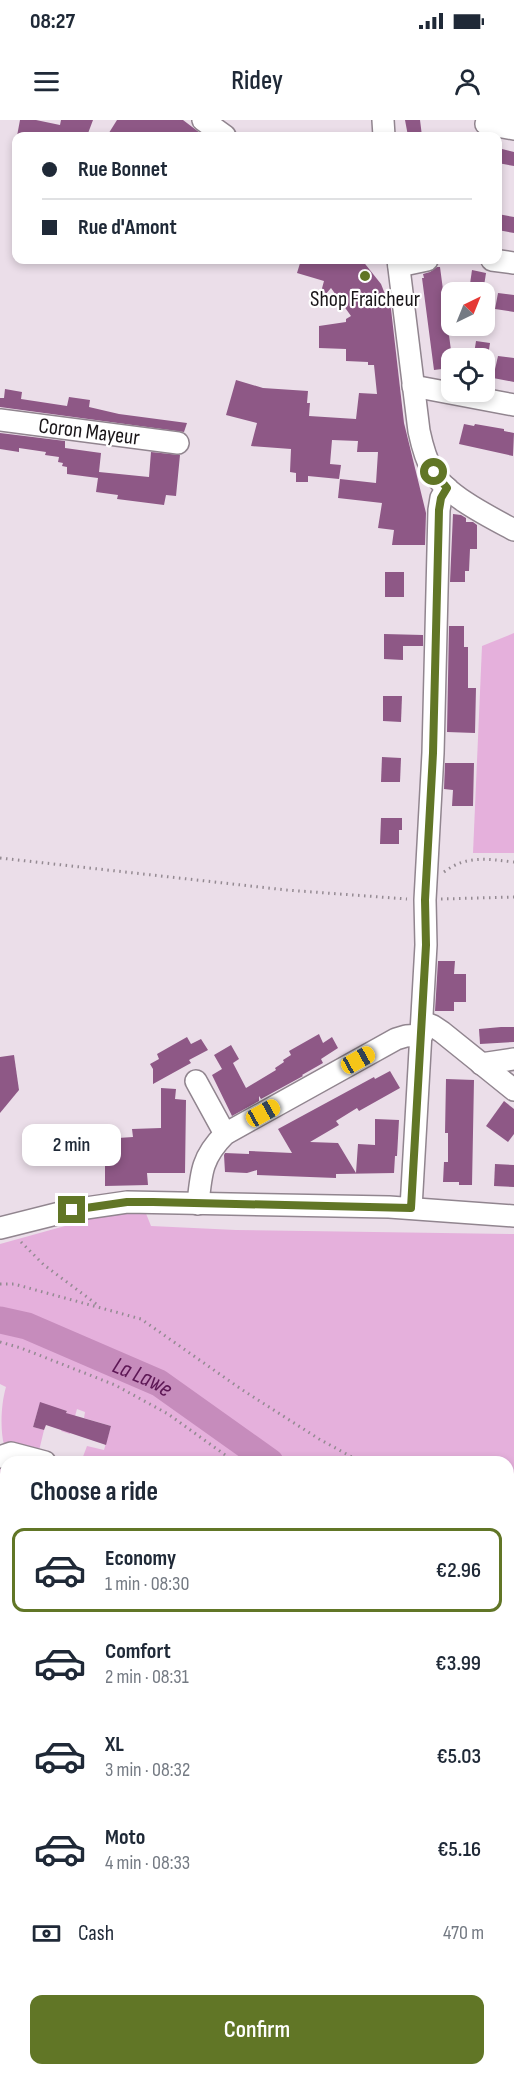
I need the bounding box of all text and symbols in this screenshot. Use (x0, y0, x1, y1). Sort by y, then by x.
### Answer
text: 08:27 (30, 8, 75, 35)
icon: menu (30, 65, 63, 98)
text: Ridey (231, 65, 283, 97)
icon: person (451, 65, 484, 98)
text: Rue Bonnet (78, 156, 167, 183)
text: Rue d'Amont (78, 214, 177, 241)
marker: Shop Fraicheur (358, 269, 372, 283)
north arrow (441, 282, 495, 336)
map controls (441, 282, 495, 402)
place label: Shop Fraicheur (310, 286, 420, 313)
button: locate (441, 348, 495, 402)
street label: Coron Mayeur (37, 412, 141, 452)
route start (420, 458, 447, 485)
car (338, 1043, 378, 1077)
car (243, 1096, 283, 1130)
callout: 2 min (22, 1123, 122, 1165)
text: 2 min (53, 1133, 90, 1157)
route end (58, 1196, 85, 1223)
water label: La Lawe (108, 1350, 179, 1403)
text: Choose a ride (30, 1476, 158, 1508)
icon: car (33, 1543, 87, 1597)
text: Economy (105, 1545, 176, 1572)
text: €2.96 (436, 1557, 481, 1584)
text: 1 min · 08:30 (105, 1572, 189, 1596)
icon: car (33, 1636, 87, 1690)
text: Comfort (105, 1638, 171, 1665)
text: €3.99 (435, 1650, 481, 1677)
text: 2 min · 08:31 (105, 1665, 189, 1689)
icon: car (33, 1729, 87, 1783)
text: XL (105, 1731, 124, 1758)
text: €5.03 (437, 1743, 481, 1770)
text: 3 min · 08:32 (105, 1758, 190, 1782)
icon: car (33, 1822, 87, 1876)
text: Moto (105, 1824, 145, 1851)
text: €5.16 (437, 1836, 481, 1863)
text: 4 min · 08:33 (105, 1851, 190, 1875)
icon: cash (30, 1917, 63, 1950)
text: Cash (78, 1920, 114, 1947)
text: 470 m (443, 1921, 484, 1945)
button: Confirm (30, 1995, 484, 2064)

